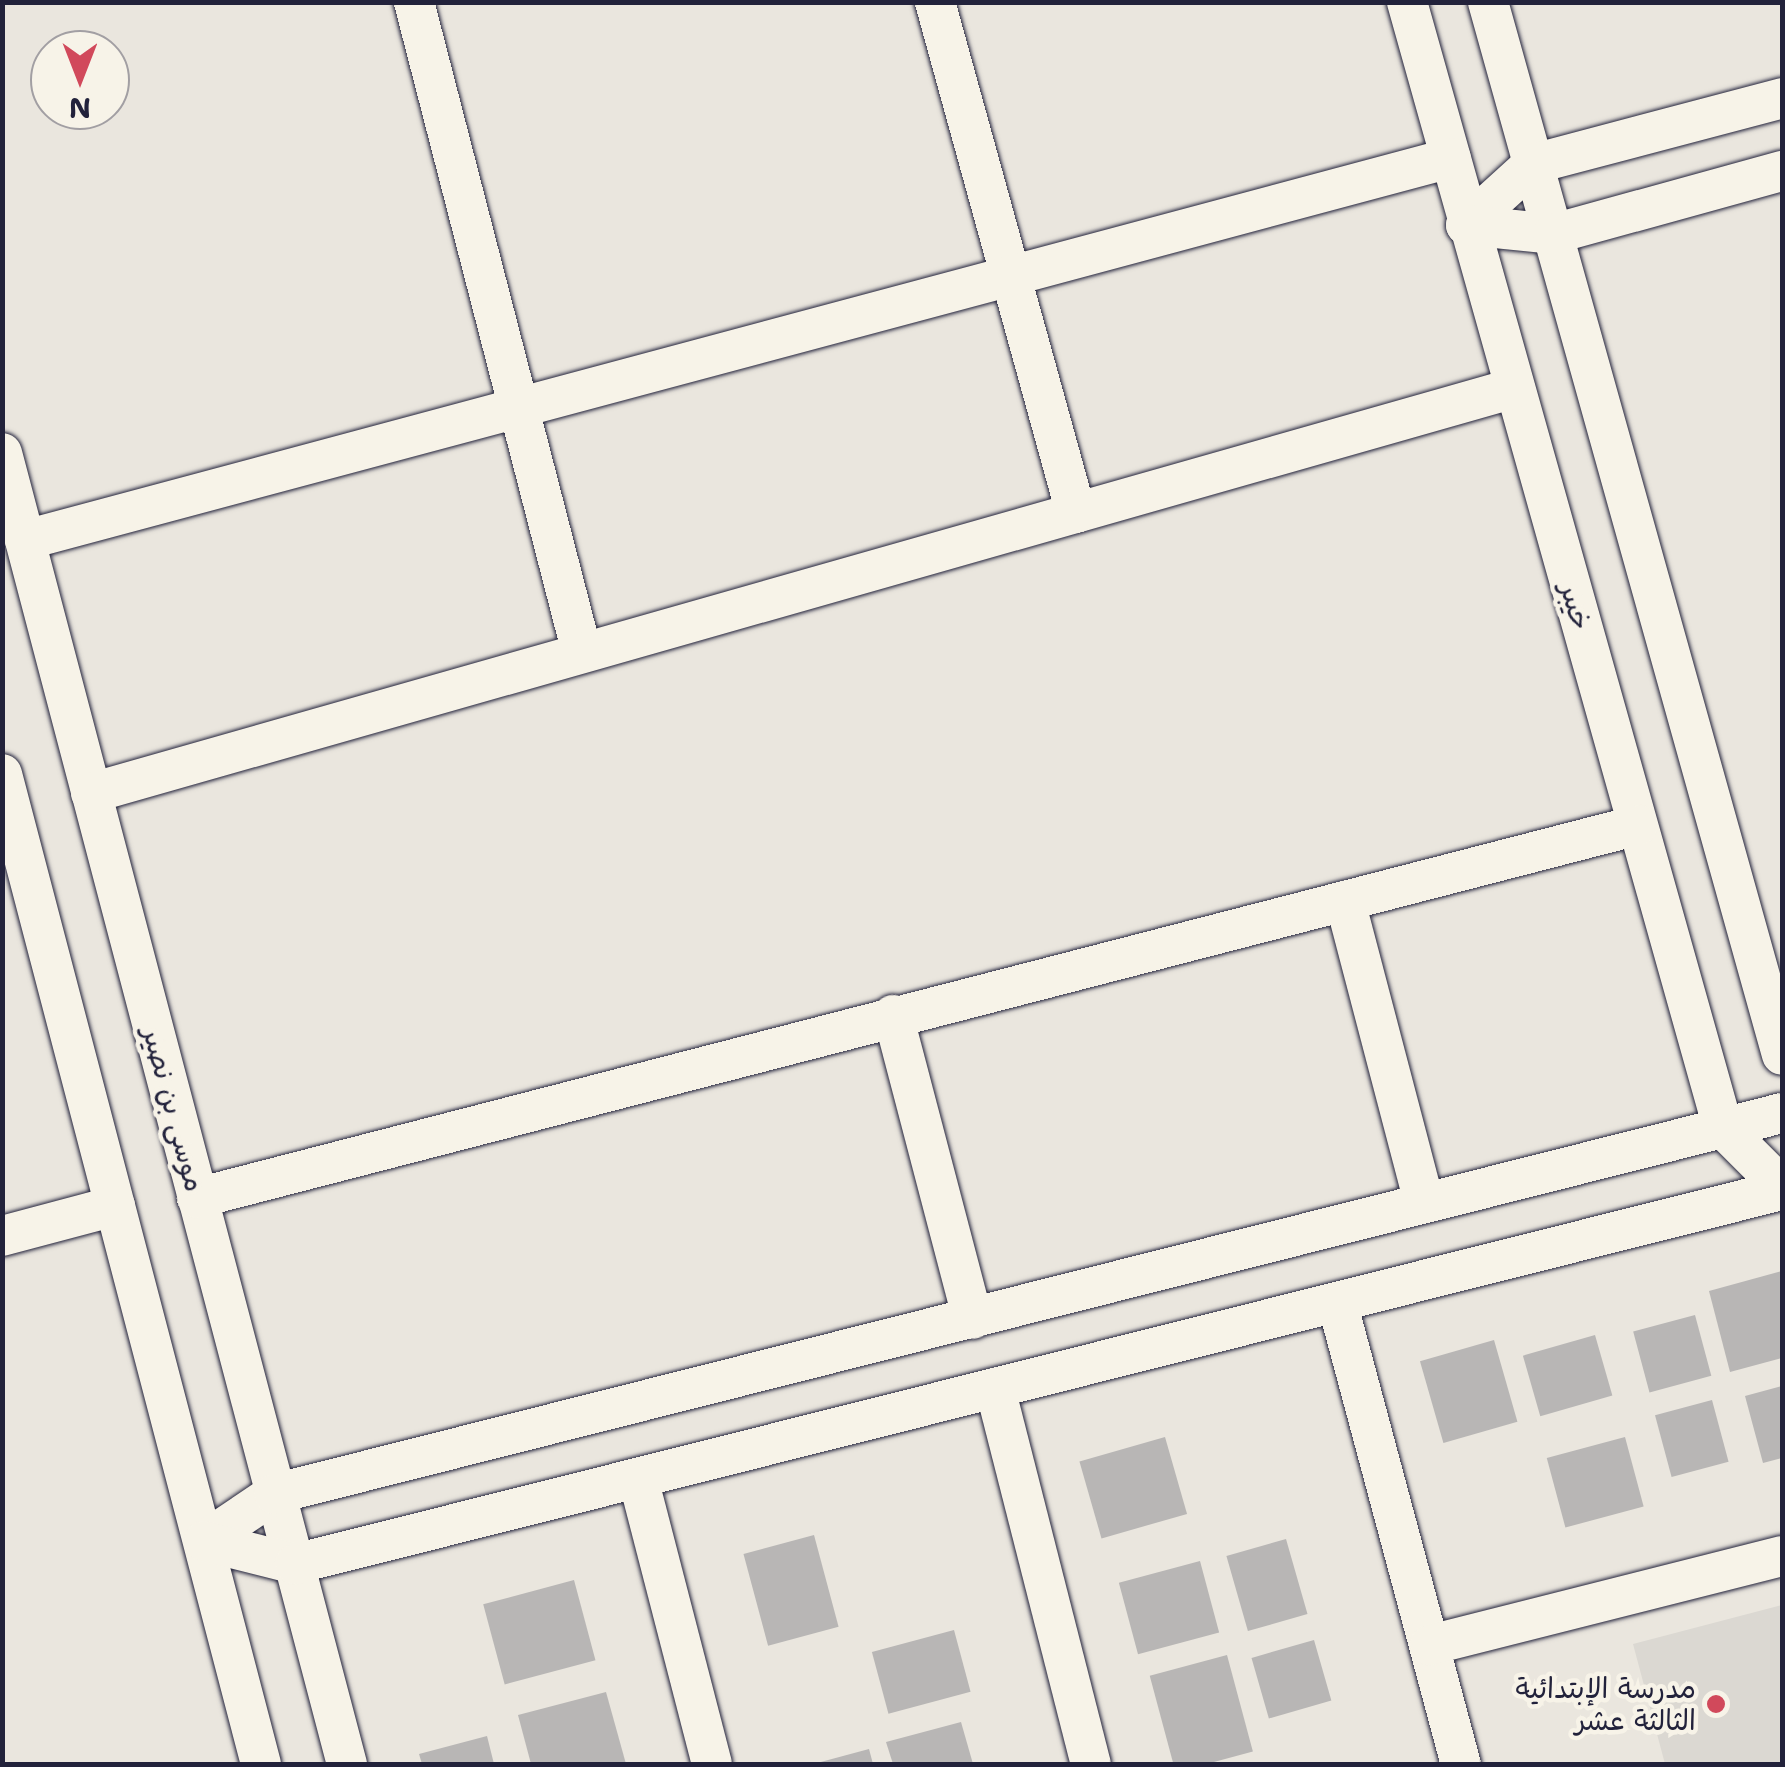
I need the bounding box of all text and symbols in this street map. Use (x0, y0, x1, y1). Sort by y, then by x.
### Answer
north arrow (30, 30, 130, 130)
text: N (69, 89, 91, 127)
street label: خيبر (1553, 578, 1599, 634)
street label: موسى بن نصير (136, 1023, 212, 1195)
place label: مدرسة الإبتدائية الثالثة عشر (1516, 1671, 1696, 1737)
marker: مدرسة الإبتدائية الثالثة عشر (1705, 1693, 1727, 1715)

